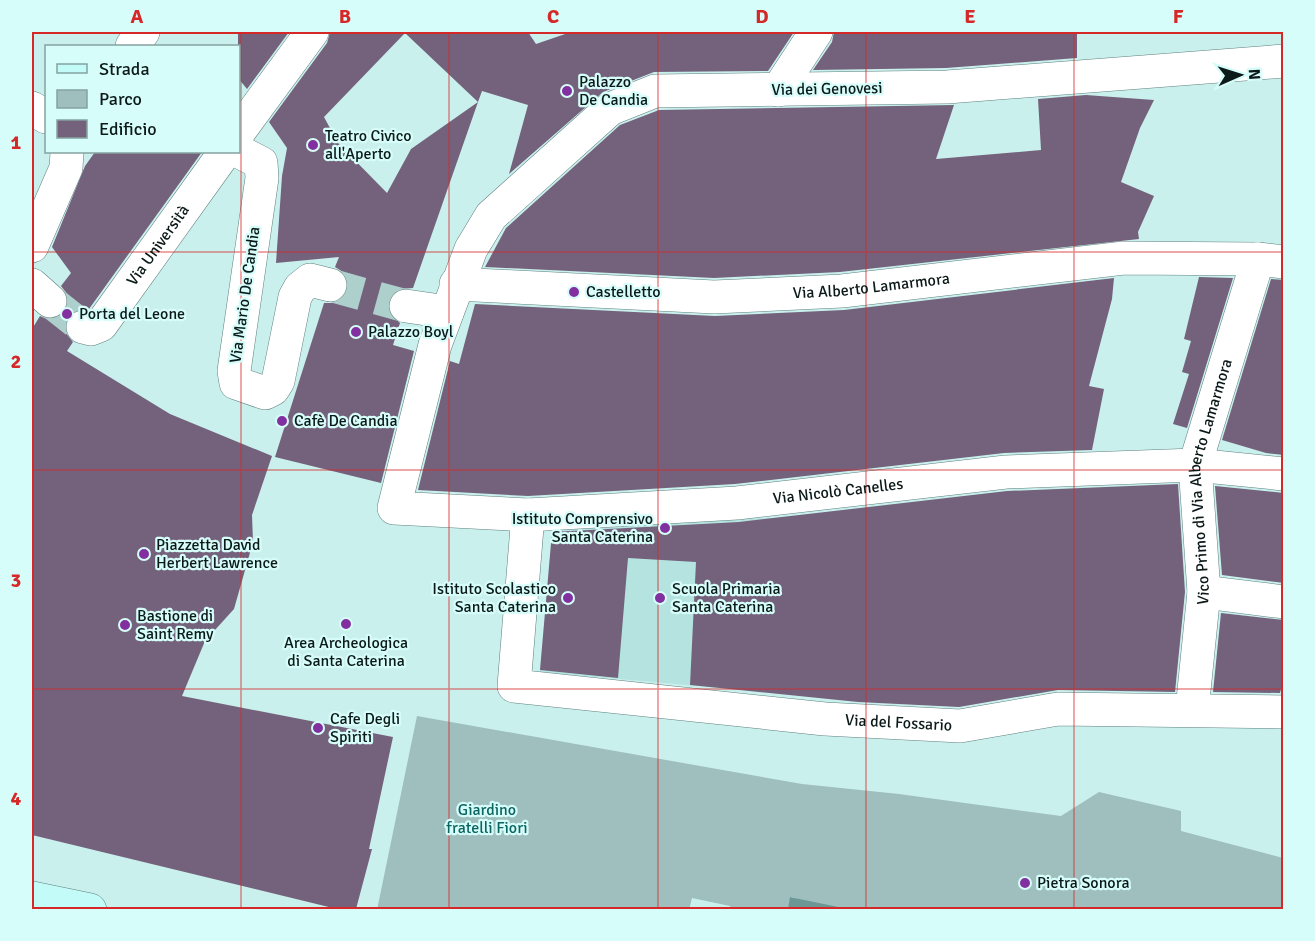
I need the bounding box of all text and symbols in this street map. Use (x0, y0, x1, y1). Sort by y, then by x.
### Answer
text: A (131, 4, 144, 29)
text: B (339, 4, 351, 29)
text: C (547, 4, 559, 29)
text: D (755, 4, 769, 29)
text: E (964, 4, 976, 29)
text: F (1173, 4, 1184, 29)
legend (45, 45, 240, 153)
north arrow (1210, 45, 1270, 105)
text: Strada (99, 58, 150, 80)
text: N (1244, 68, 1264, 80)
place label: Palazzo De Candia (579, 72, 648, 110)
street label: Via dei Genovesi (771, 78, 883, 100)
marker: Palazzo De Candia (560, 84, 574, 98)
text: Parco (99, 88, 142, 110)
text: Edificio (99, 118, 157, 140)
place label: Teatro Civico all'Aperto (325, 126, 412, 164)
text: 1 (11, 130, 22, 155)
marker: Teatro Civico all'Aperto (306, 138, 320, 152)
street label: Via Università (122, 201, 194, 290)
street label: Via Mario De Candia (226, 225, 264, 365)
street label: Via Alberto Lamarmora (792, 268, 951, 303)
place label: Castelletto (586, 282, 661, 302)
marker: Castelletto (567, 285, 581, 299)
place label: Porta del Leone (79, 304, 185, 324)
marker: Porta del Leone (60, 307, 74, 321)
place label: Palazzo Boyl (368, 322, 454, 342)
marker: Palazzo Boyl (349, 325, 363, 339)
text: 2 (11, 349, 21, 374)
street label: Vico Primo di Via Alberto Lamarmora (1185, 356, 1237, 606)
place label: Cafè De Candia (294, 411, 398, 431)
marker: Cafè De Candia (275, 414, 289, 428)
street label: Via Nicolò Canelles (772, 474, 904, 509)
place label: Istituto Comprensivo Santa Caterina (512, 509, 653, 547)
marker: Istituto Comprensivo Santa Caterina (658, 521, 672, 535)
place label: Piazzetta David Herbert Lawrence (156, 535, 278, 573)
marker: Piazzetta David Herbert Lawrence (137, 547, 151, 561)
text: 3 (11, 568, 21, 593)
place label: Istituto Scolastico Santa Caterina (432, 579, 556, 617)
place label: Scuola Primaria Santa Caterina (672, 579, 781, 617)
marker: Istituto Scolastico Santa Caterina (561, 591, 575, 605)
marker: Scuola Primaria Santa Caterina (653, 591, 667, 605)
place label: Bastione di Saint Remy (137, 606, 214, 644)
marker: Area Archeologica di Santa Caterina (339, 617, 353, 631)
marker: Bastione di Saint Remy (118, 618, 132, 632)
place label: Area Archeologica di Santa Caterina (284, 633, 408, 671)
place label: Cafe Degli Spiriti (330, 709, 400, 747)
street label: Via del Fossario (845, 710, 953, 736)
marker: Cafe Degli Spiriti (311, 721, 325, 735)
text: 4 (11, 786, 22, 811)
park label: Giardino fratelli Fiori (446, 800, 528, 838)
place label: Pietra Sonora (1037, 873, 1130, 893)
marker: Pietra Sonora (1018, 876, 1032, 890)

